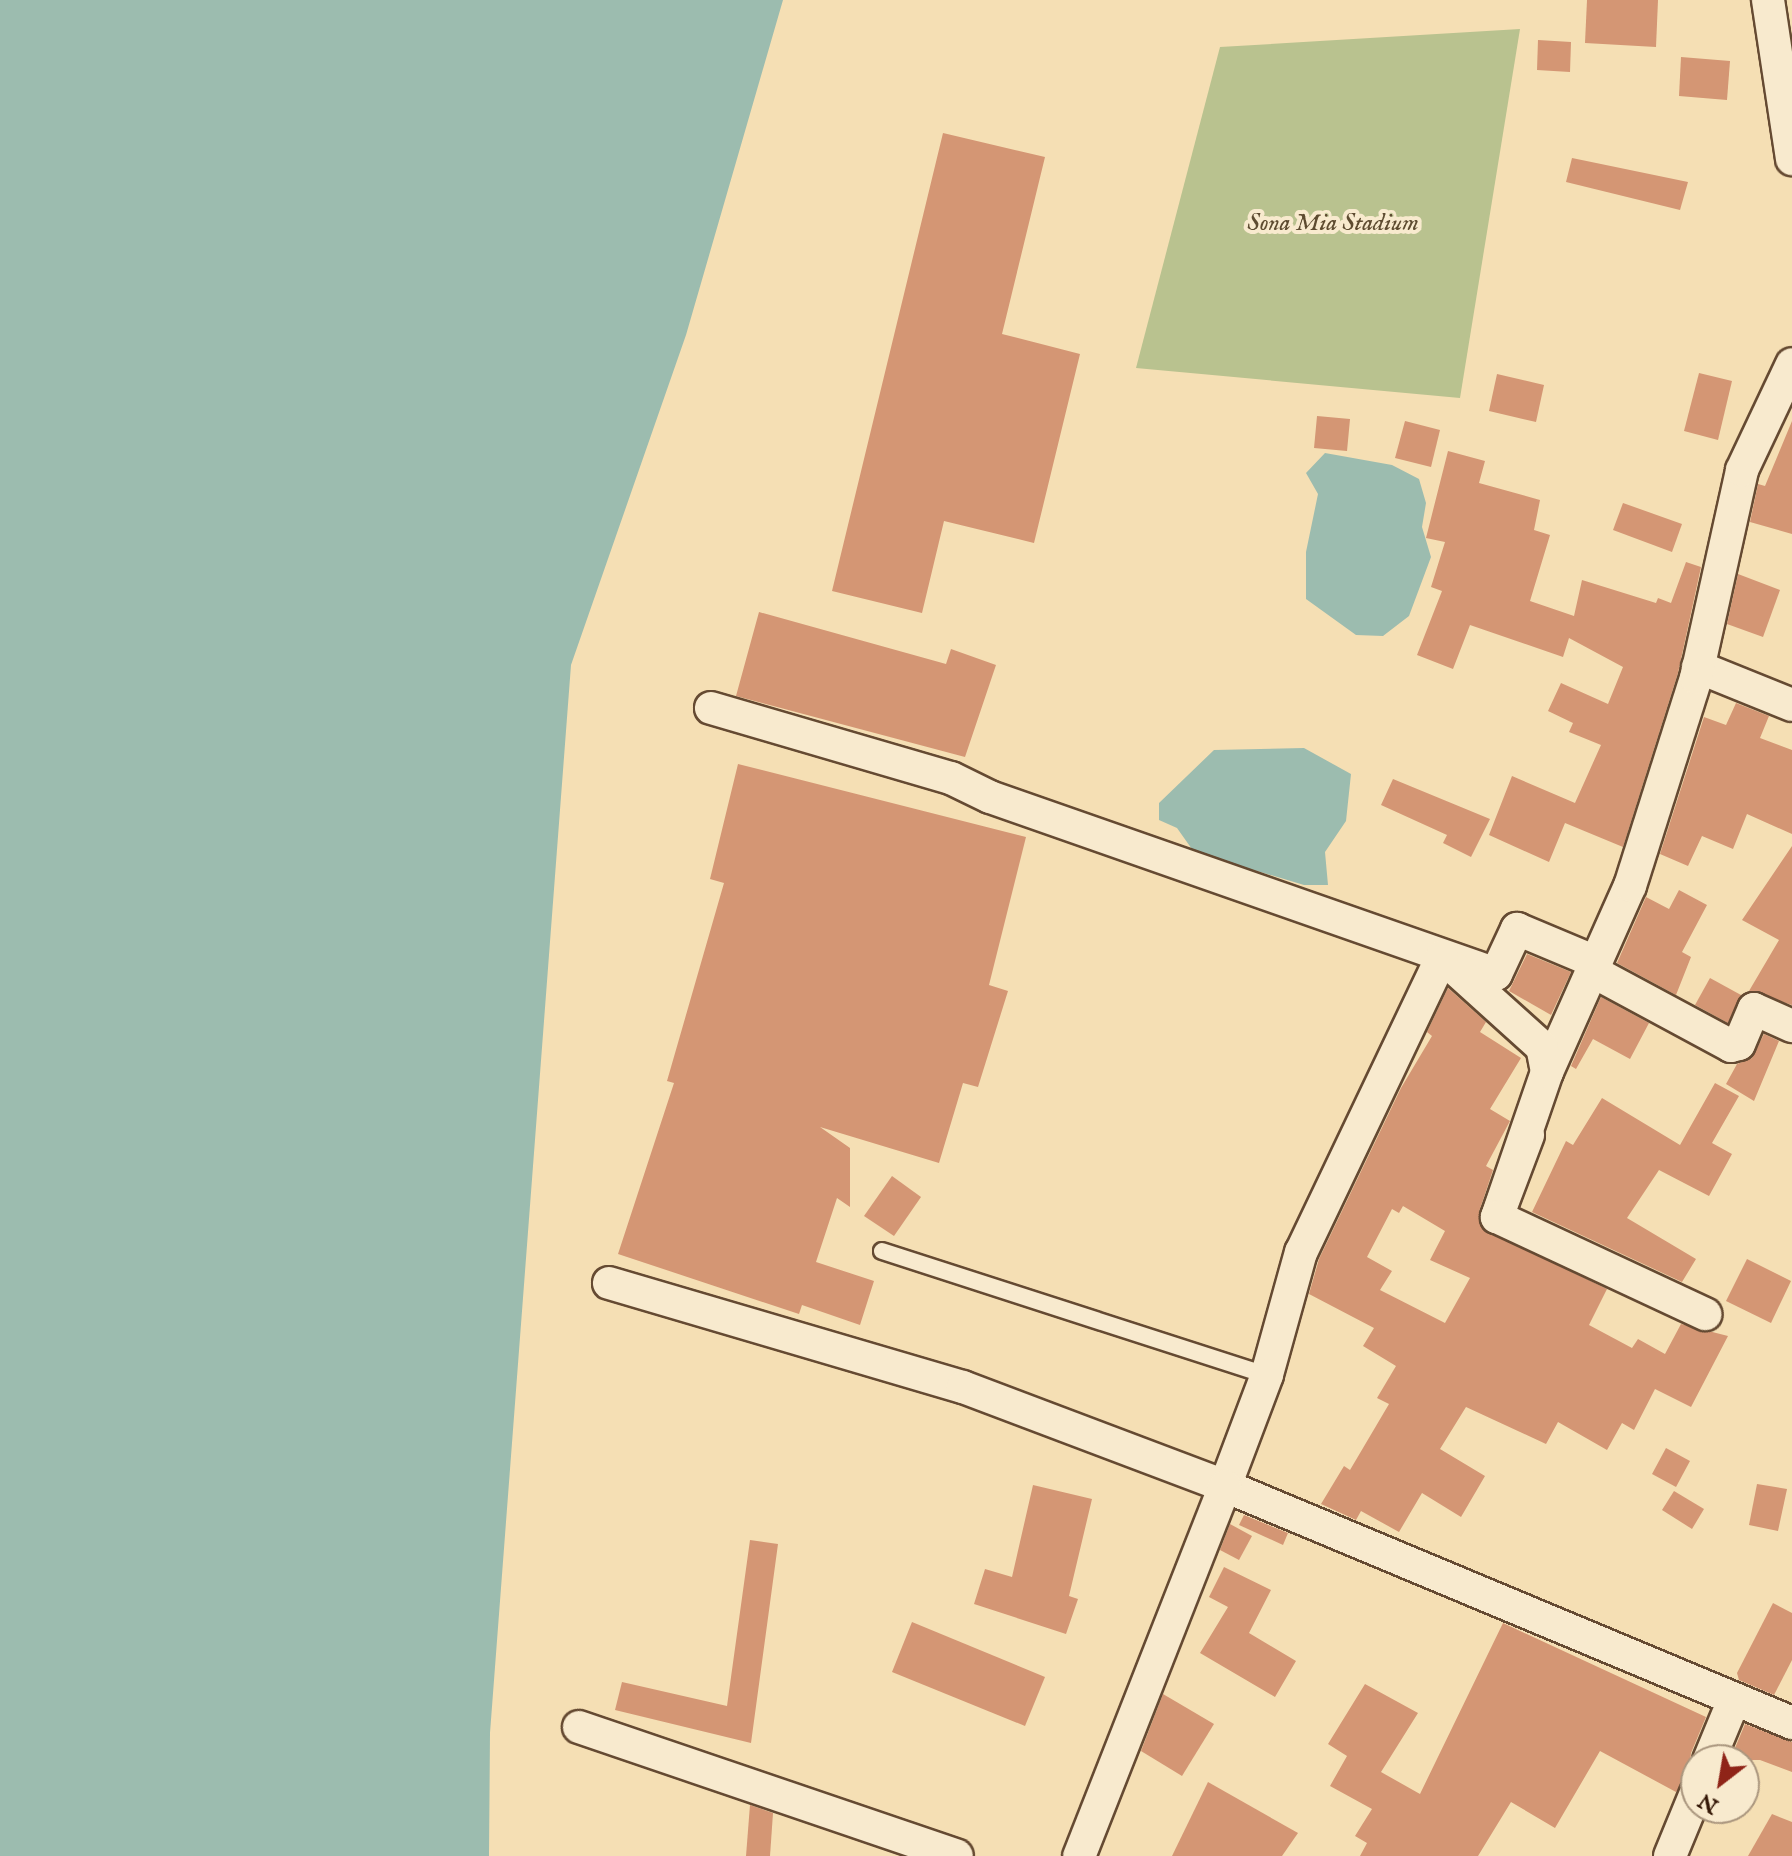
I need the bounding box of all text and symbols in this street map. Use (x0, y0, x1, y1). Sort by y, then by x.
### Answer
park label: Sona Mia Stadium (1247, 210, 1419, 238)
north arrow (1680, 1744, 1760, 1824)
text: N (1693, 1786, 1724, 1820)

